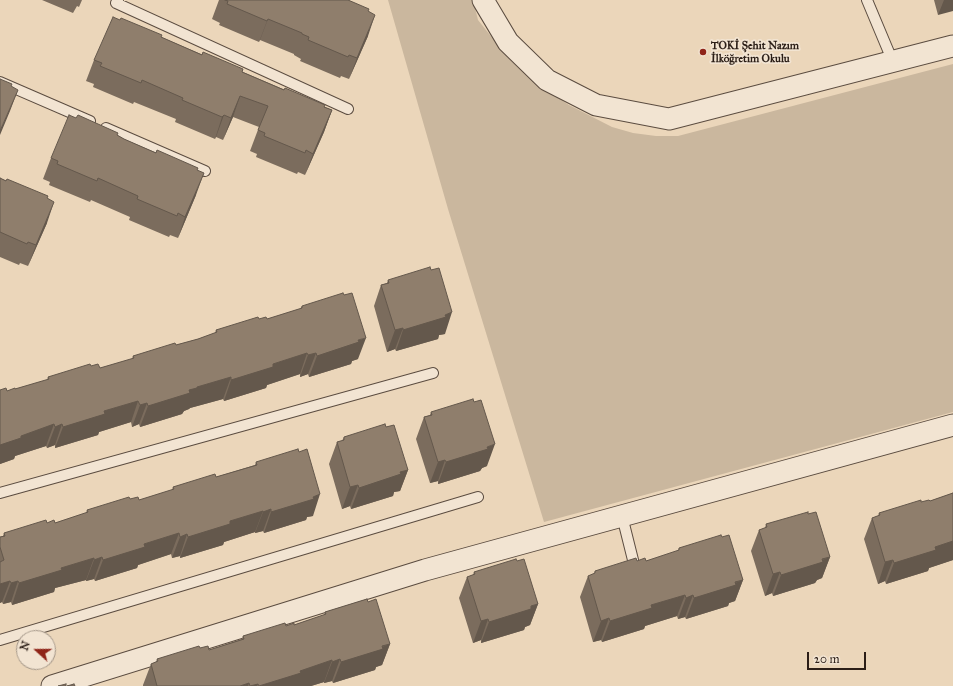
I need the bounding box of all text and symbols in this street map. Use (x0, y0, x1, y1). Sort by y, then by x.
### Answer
place label: TOKİ Şehit Nazım İlköğretim Okulu (711, 39, 799, 65)
marker: TOKİ Şehit Nazım İlköğretim Okulu (698, 47, 708, 57)
north arrow (16, 630, 56, 670)
text: N (18, 639, 33, 653)
scale bar (809, 644, 868, 670)
text: 20 m (814, 652, 840, 666)

